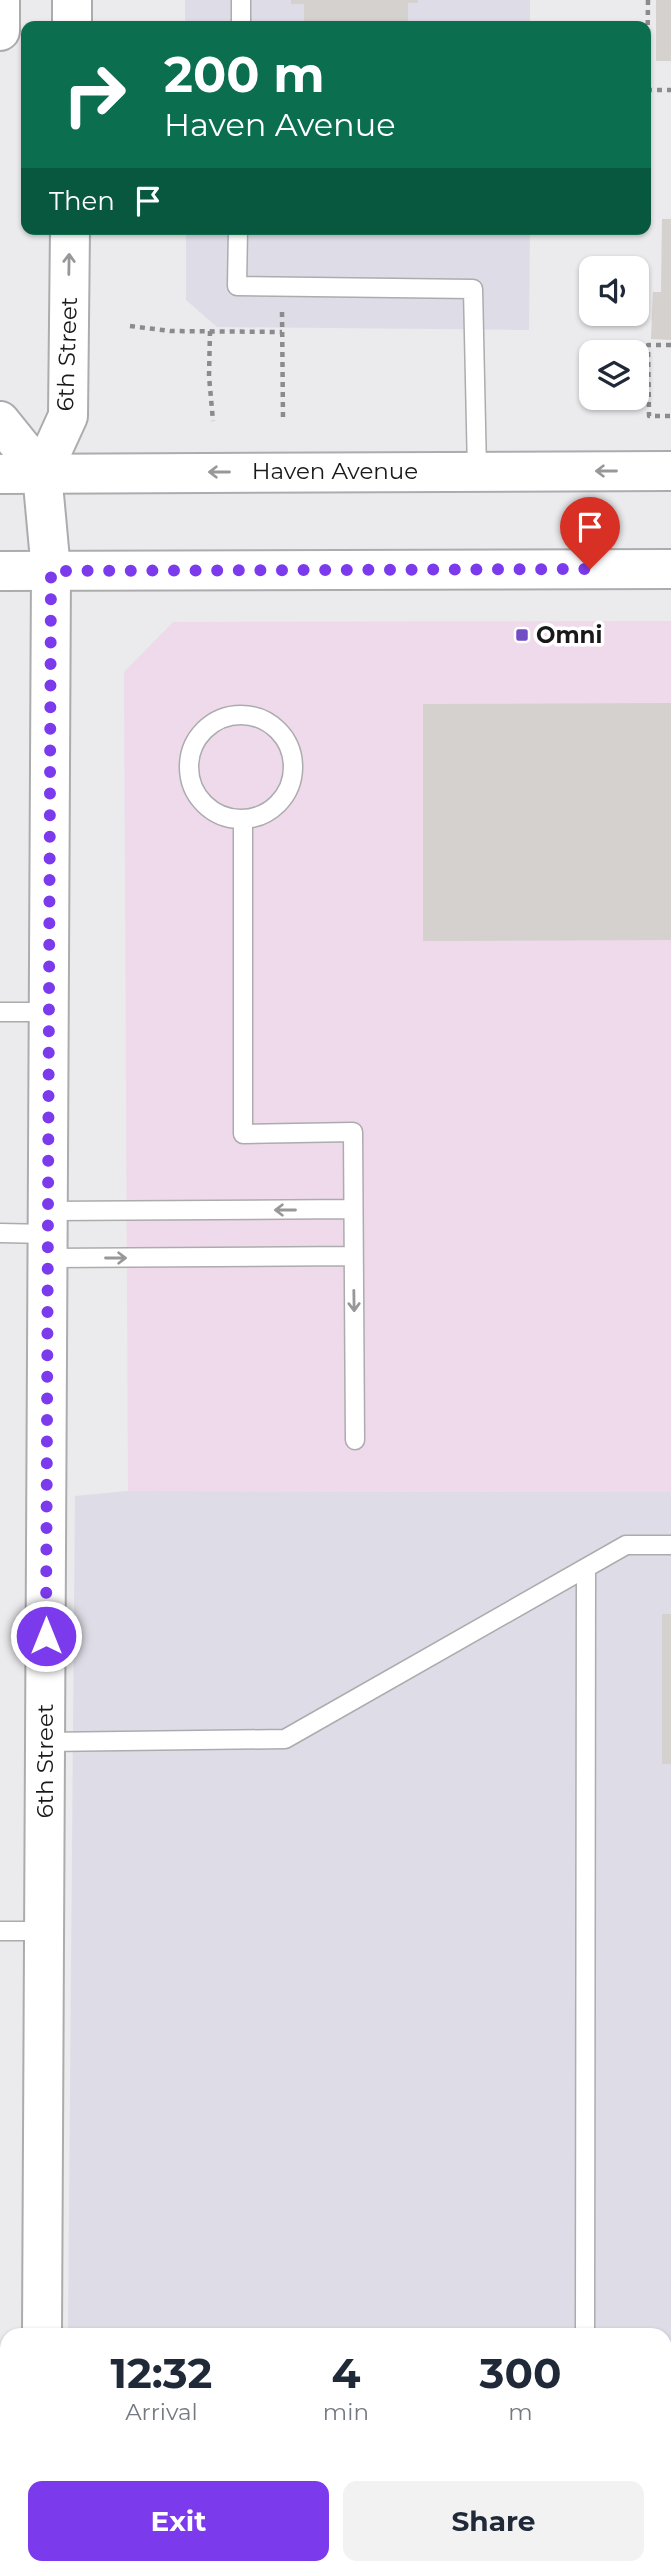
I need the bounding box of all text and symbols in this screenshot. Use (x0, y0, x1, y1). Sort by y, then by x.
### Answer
text: 200 m (164, 45, 325, 104)
icon: right (49, 49, 140, 140)
text: Haven Avenue (164, 105, 396, 144)
icon: arrive (129, 182, 167, 220)
text: Then (49, 185, 115, 217)
one-way arrow (63, 252, 76, 275)
map controls (579, 256, 649, 410)
button: sound (579, 256, 649, 326)
street label: 6th Street (51, 296, 83, 412)
button: layers (579, 340, 649, 410)
street label: Haven Avenue (252, 457, 418, 485)
one-way arrow (594, 464, 617, 478)
one-way arrow (208, 465, 231, 479)
pin (560, 497, 620, 569)
icon: arrive (571, 508, 609, 546)
place label: Omni (536, 621, 602, 649)
marker: Omni (514, 627, 530, 643)
one-way arrow (274, 1203, 297, 1217)
one-way arrow (104, 1251, 127, 1265)
one-way arrow (347, 1289, 361, 1312)
position arrow (9, 1599, 83, 1673)
street label: 6th Street (31, 1704, 59, 1818)
text: 12:32 (111, 2347, 212, 2399)
text: 4 (331, 2347, 360, 2399)
text: 300 (480, 2347, 561, 2399)
text: Arrival (125, 2398, 198, 2426)
text: min (323, 2398, 369, 2426)
text: m (508, 2398, 533, 2426)
button: Exit (28, 2481, 329, 2561)
button: Share (343, 2481, 644, 2561)

